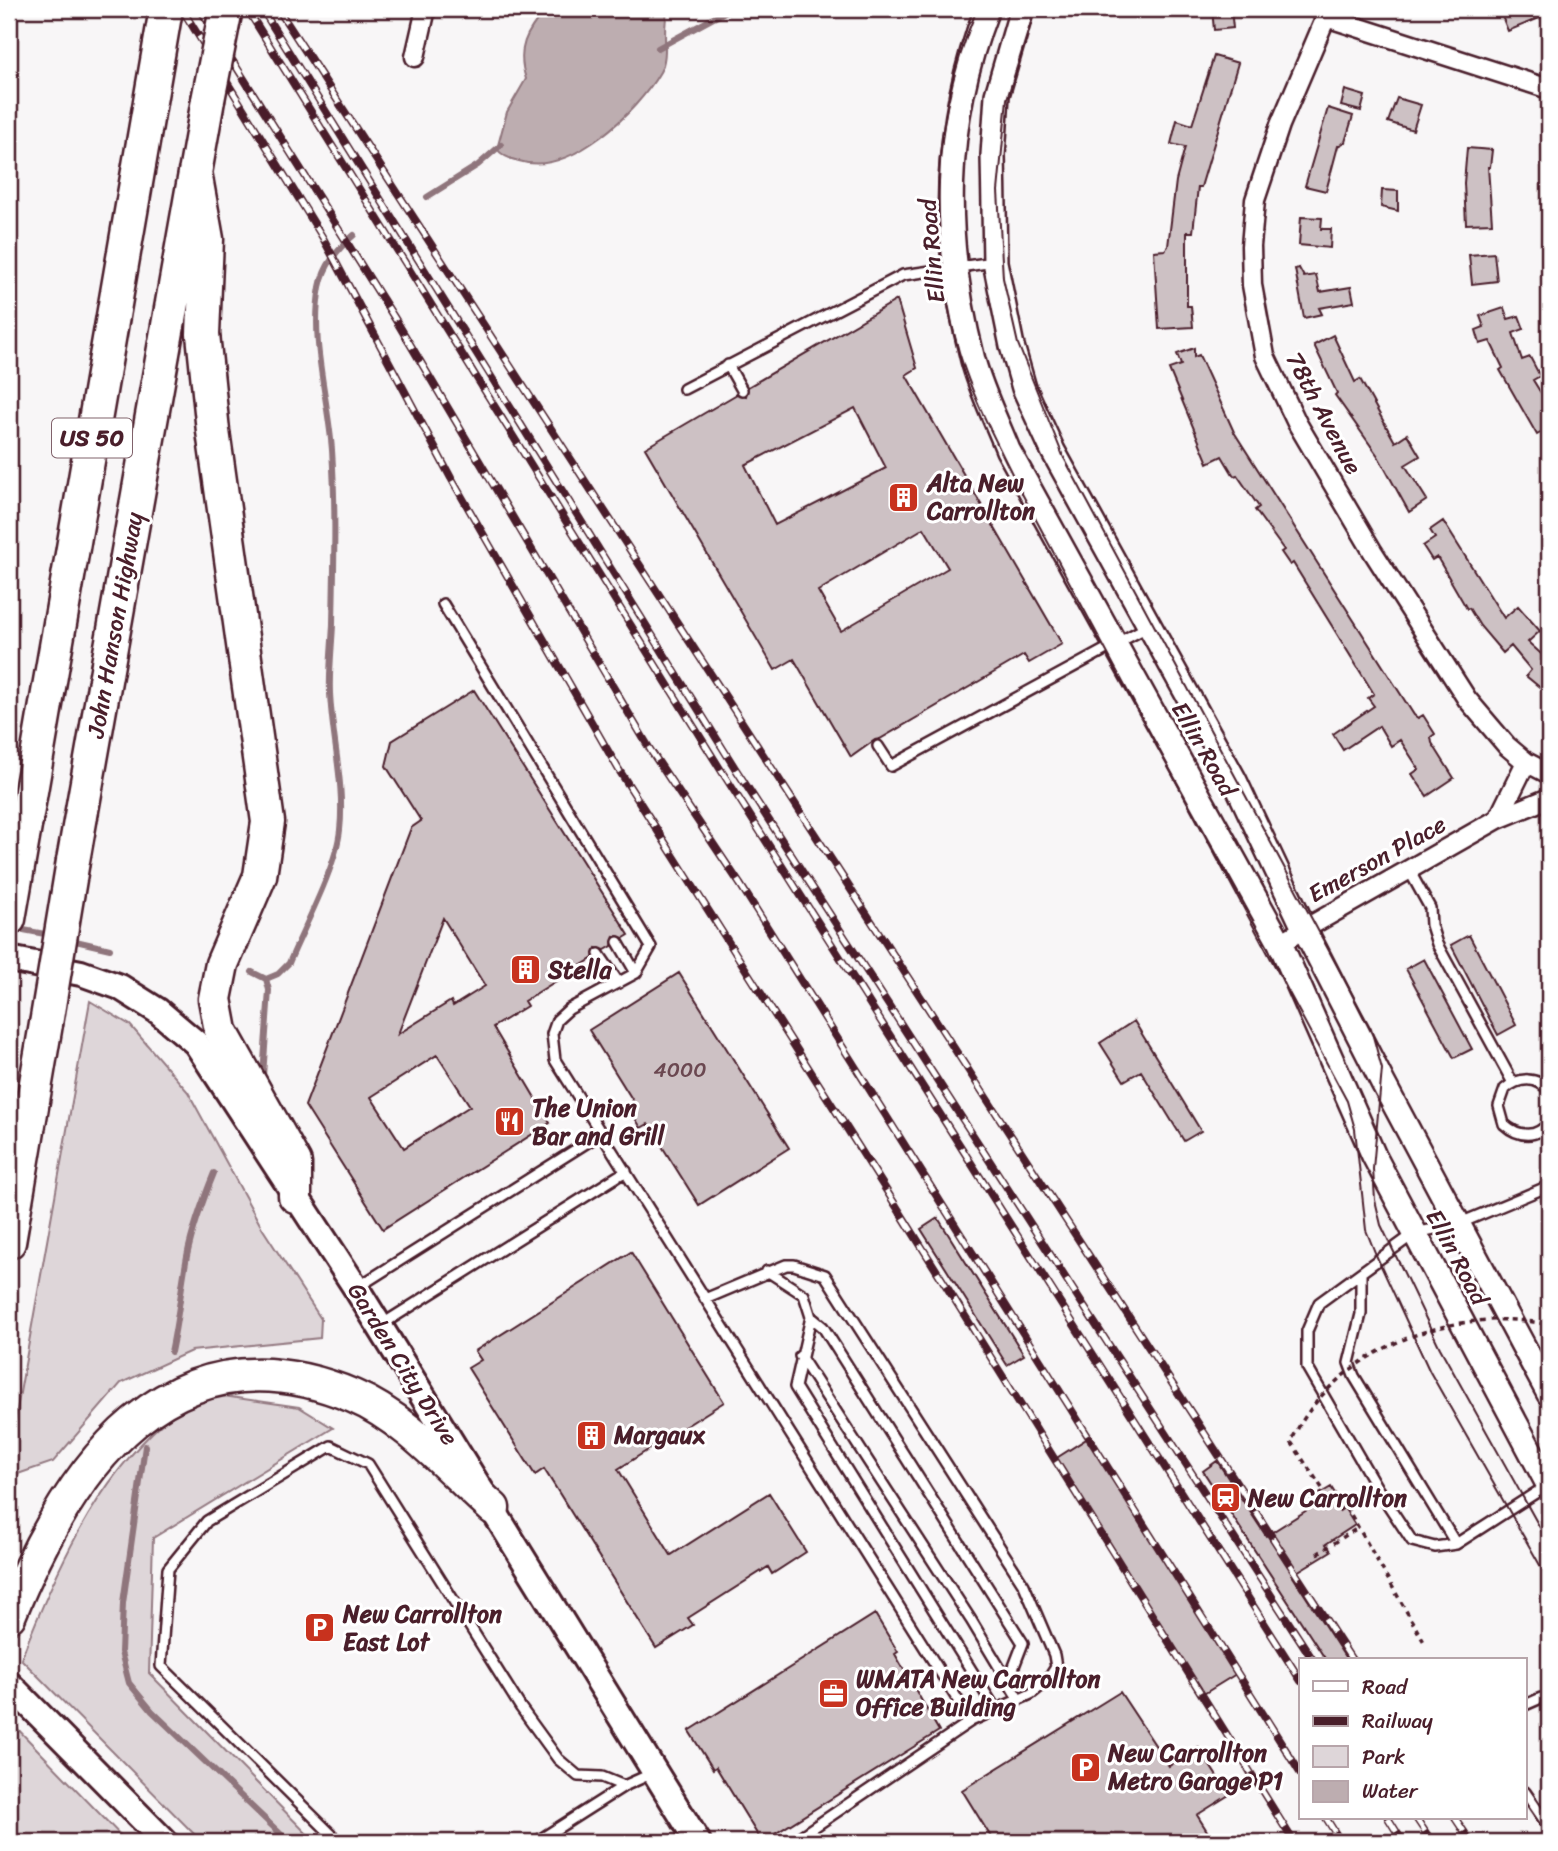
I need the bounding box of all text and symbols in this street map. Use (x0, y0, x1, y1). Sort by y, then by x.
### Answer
street label: Ellin Road (906, 195, 957, 305)
street label: 78th Avenue (1274, 344, 1374, 482)
road number: US 50 (52, 418, 132, 458)
place label: Alta New Carrollton (926, 462, 1035, 532)
building icon: Alta New Carrollton (887, 480, 921, 514)
street label: John Hanson Highway (74, 508, 156, 742)
street label: Ellin Road (1160, 693, 1249, 807)
street label: Emerson Place (1300, 804, 1454, 914)
place label: Stella (547, 949, 613, 991)
building icon: Stella (508, 953, 542, 987)
house number: 4000 (654, 1051, 706, 1089)
place label: The Union Bar and Grill (532, 1087, 665, 1157)
restaurant icon: The Union Bar and Grill (492, 1105, 526, 1139)
street label: Ellin Road (1414, 1201, 1501, 1315)
street label: Garden City Drive (336, 1274, 470, 1454)
place label: Margaux (613, 1414, 706, 1456)
building icon: Margaux (574, 1418, 608, 1452)
place label: New Carrollton (1247, 1477, 1407, 1519)
station icon: New Carrollton (1208, 1481, 1242, 1515)
place label: New Carrollton East Lot (342, 1593, 502, 1663)
parking icon: New Carrollton East Lot (303, 1611, 337, 1645)
place label: WMATA New Carrollton Office Building (856, 1658, 1101, 1728)
legend (1299, 1658, 1526, 1820)
text: Road (1362, 1668, 1409, 1706)
office icon: WMATA New Carrollton Office Building (816, 1676, 850, 1710)
text: Railway (1362, 1702, 1433, 1740)
place label: New Carrollton Metro Garage P1 (1107, 1732, 1283, 1802)
text: Park (1362, 1738, 1405, 1776)
parking icon: New Carrollton Metro Garage P1 (1068, 1750, 1102, 1784)
text: Water (1362, 1772, 1419, 1810)

